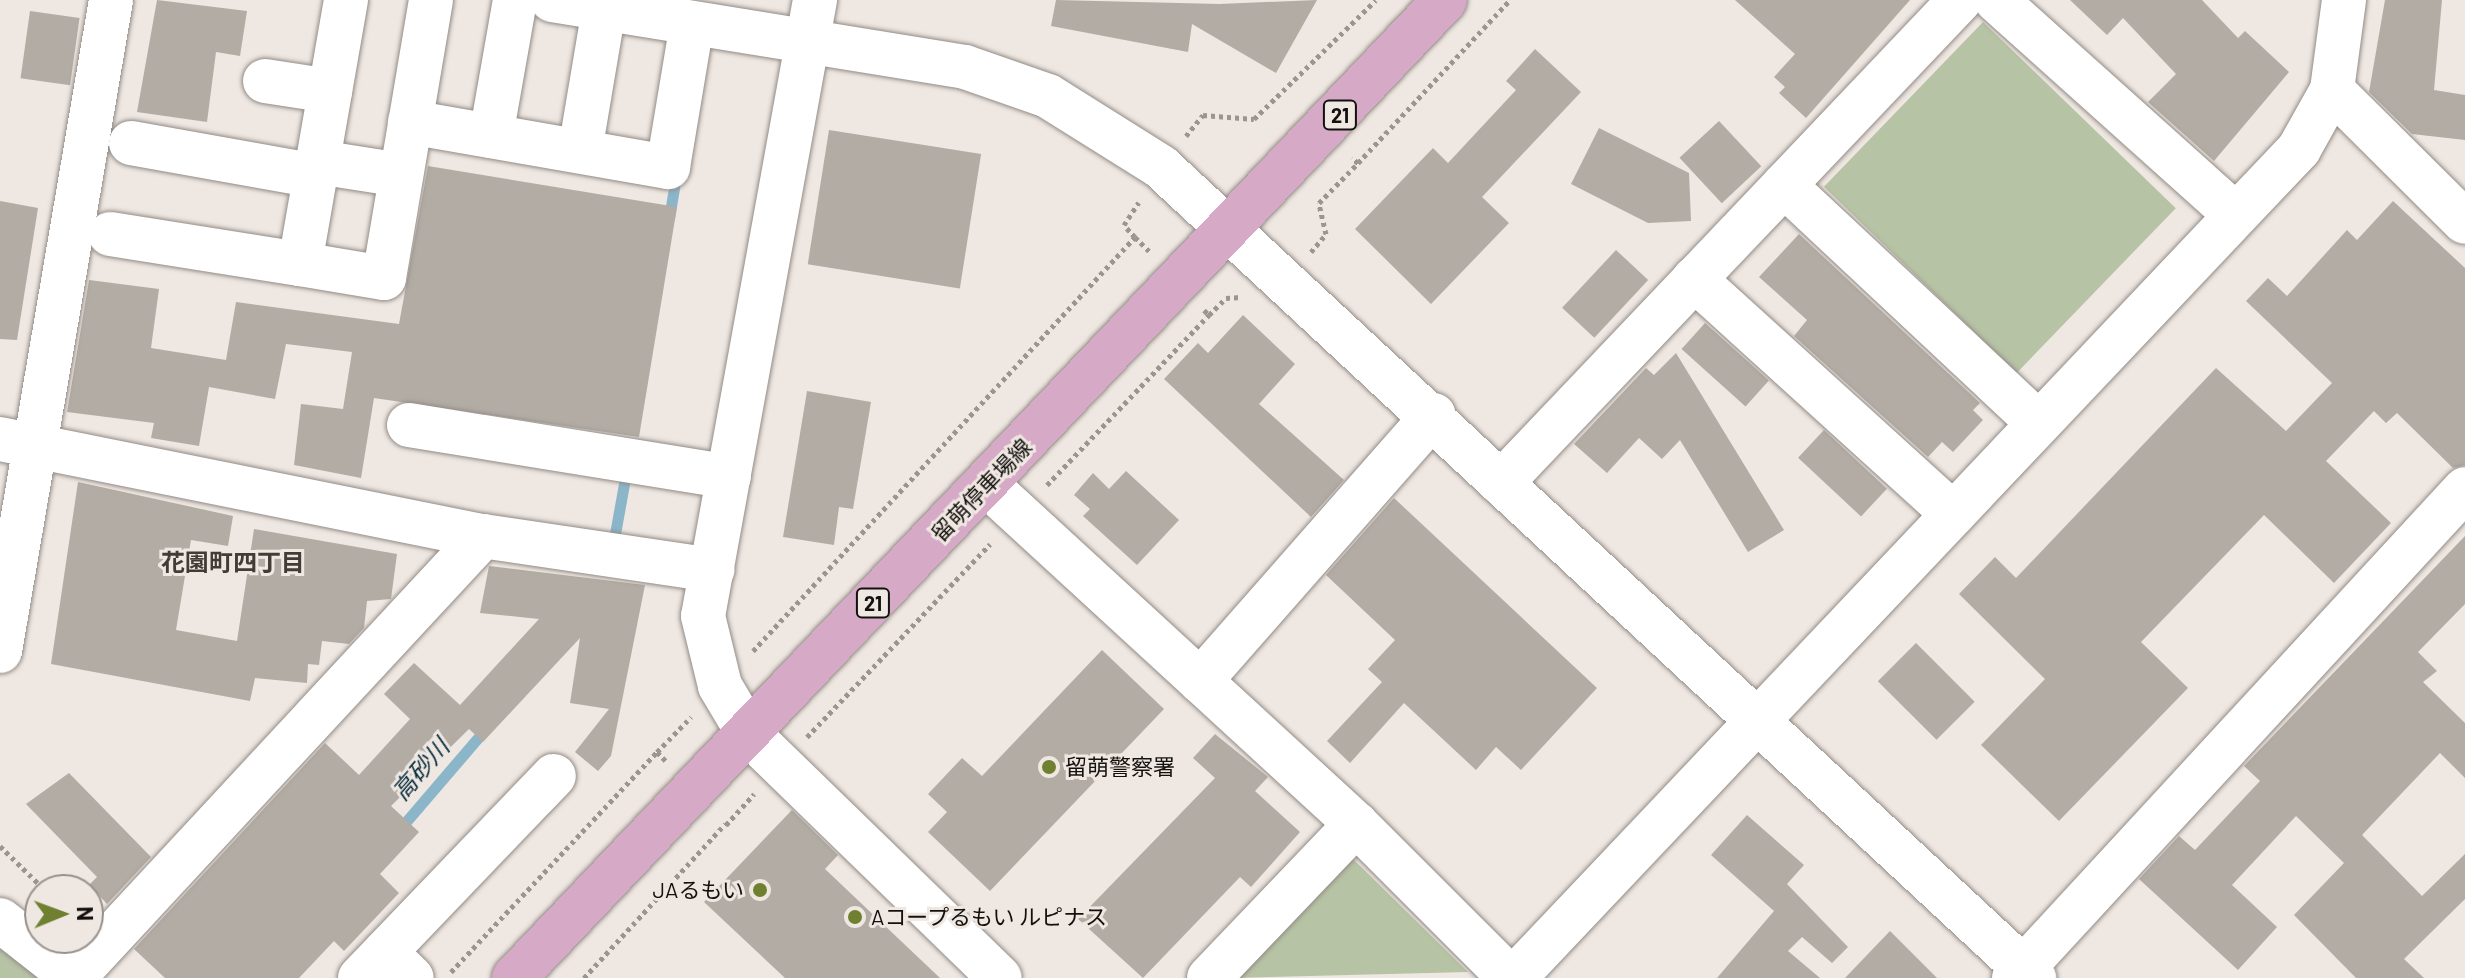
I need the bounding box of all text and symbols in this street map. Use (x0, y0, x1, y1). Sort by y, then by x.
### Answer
road number: 21 (1322, 99, 1358, 131)
street label: 留萌停車場線 (926, 433, 1036, 547)
district label: 花園町四丁目 (161, 548, 305, 576)
road number: 21 (855, 587, 891, 619)
water label: 高砂川 (386, 732, 454, 806)
place label: 留萌警察署 (1065, 754, 1175, 780)
marker: 留萌警察署 (1040, 758, 1058, 776)
north arrow (24, 874, 104, 954)
place label: JAるもい (652, 877, 744, 903)
marker: JAるもい (751, 881, 769, 899)
place label: Aコープるもい ルピナス (871, 904, 1109, 930)
text: N (73, 906, 99, 921)
marker: Aコープるもい ルピナス (846, 908, 864, 926)

